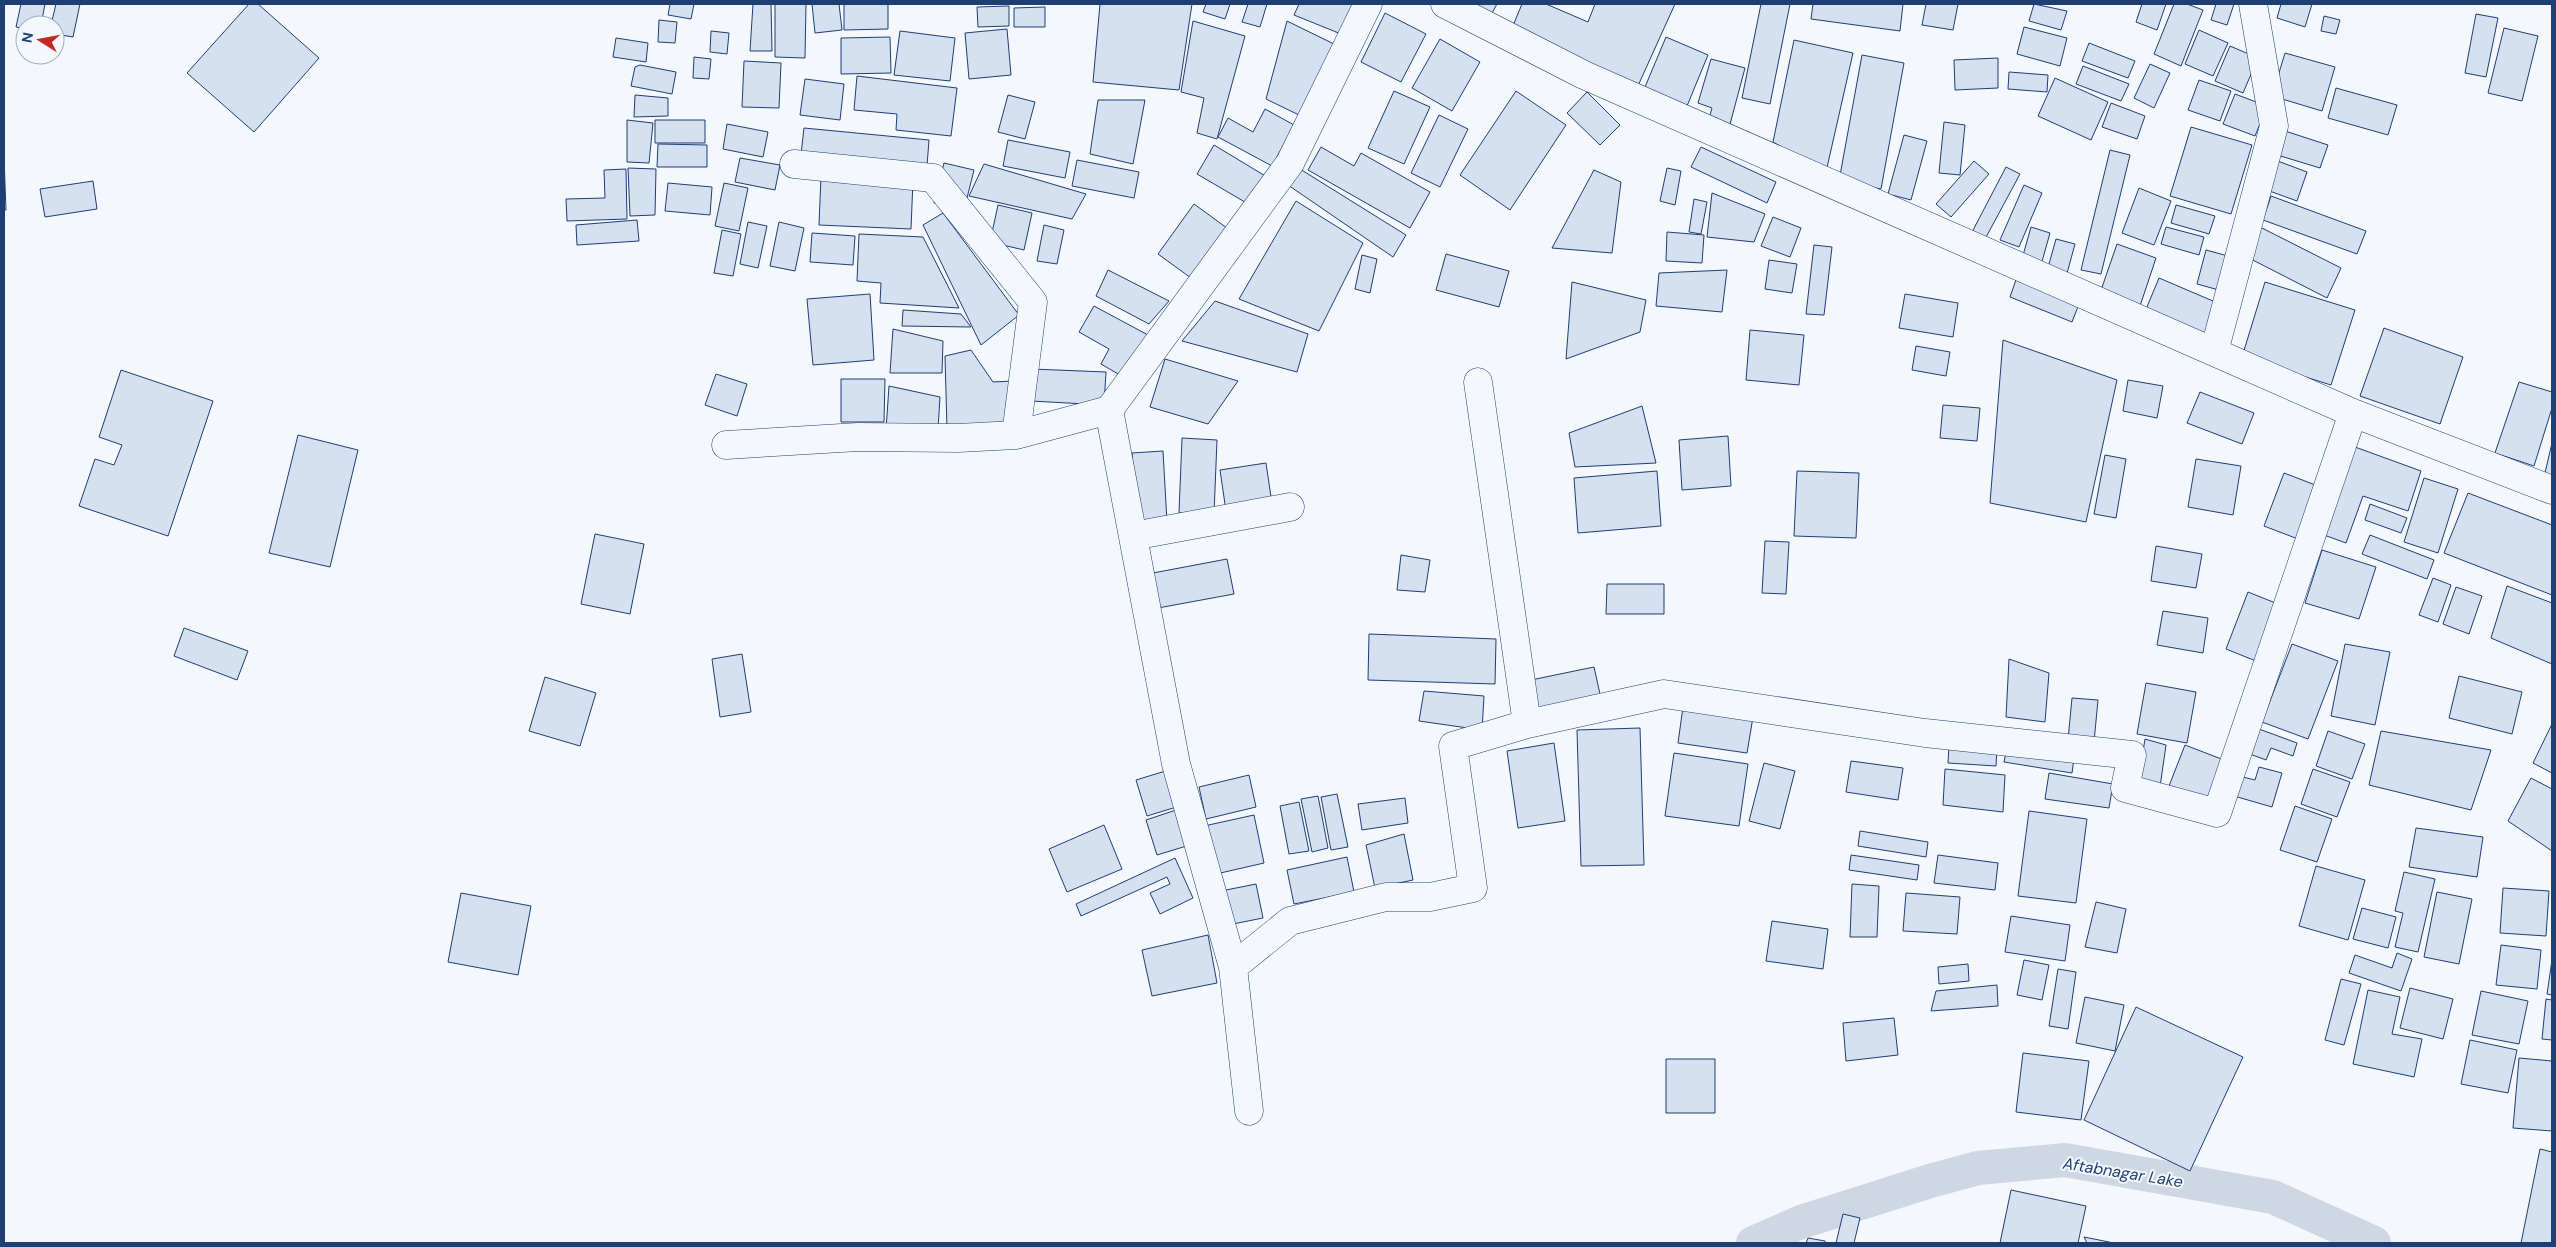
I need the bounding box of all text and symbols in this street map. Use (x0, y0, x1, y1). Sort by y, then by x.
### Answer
north arrow (15, 15, 65, 65)
text: N (17, 31, 37, 44)
water label: Aftabnagar Lake (2060, 1152, 2184, 1192)

